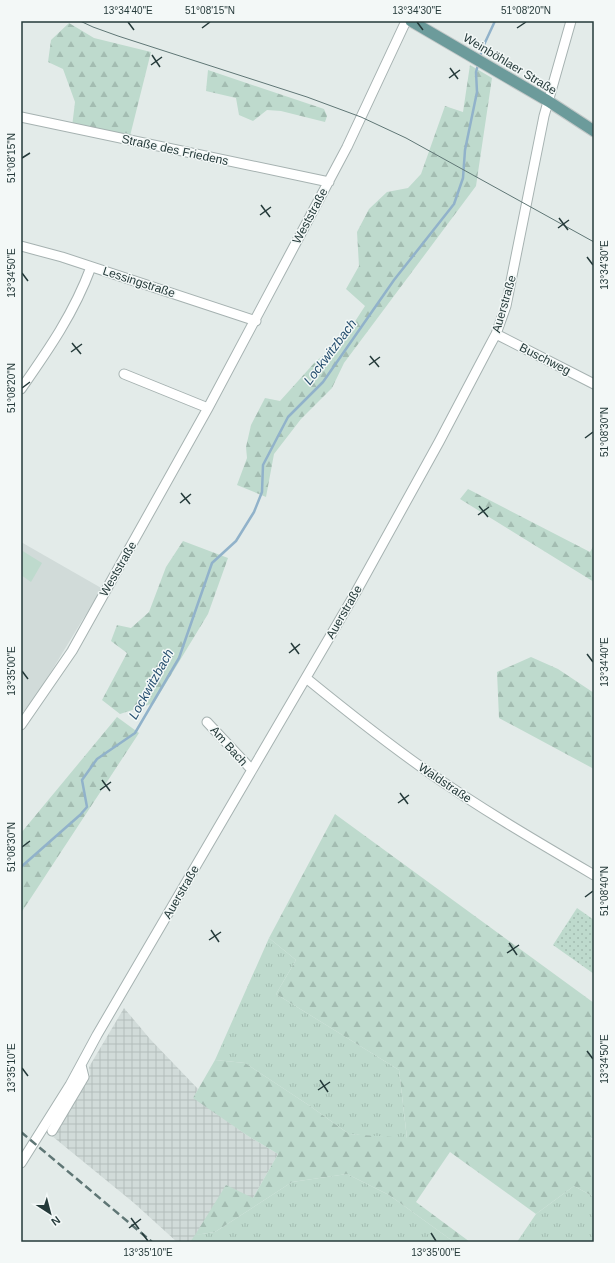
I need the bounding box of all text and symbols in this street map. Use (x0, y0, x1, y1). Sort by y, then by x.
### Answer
text: 13°34'40"E (103, 5, 153, 16)
text: 51°08'15"N (185, 5, 235, 16)
text: 13°34'30"E (392, 5, 442, 16)
text: 51°08'20"N (501, 5, 551, 16)
street label: Weinböhlaer Straße (461, 31, 560, 98)
street label: Straße des Friedens (120, 132, 230, 168)
text: 51°08'15"N (6, 133, 17, 183)
street label: Weststraße (289, 185, 331, 246)
text: 13°34'30"E (599, 240, 610, 290)
text: 13°34'50"E (6, 248, 17, 298)
street label: Lessingstraße (101, 264, 177, 300)
street label: Auerstraße (489, 273, 519, 334)
water label: Lockwitzbach (301, 316, 359, 388)
street label: Buschweg (517, 340, 573, 378)
text: 51°08'20"N (6, 363, 17, 413)
text: 51°08'30"N (599, 407, 610, 457)
street label: Weststraße (97, 539, 140, 599)
street label: Auerstraße (323, 583, 365, 641)
text: 13°34'40"E (599, 637, 610, 687)
text: 13°35'00"E (6, 646, 17, 696)
water label: Lockwitzbach (126, 646, 176, 722)
street label: Am Bach (208, 723, 250, 769)
street label: Waldstraße (416, 760, 474, 806)
text: 51°08'30"N (6, 822, 17, 872)
street label: Auerstraße (160, 863, 202, 921)
text: 51°08'40"N (599, 866, 610, 916)
text: 13°34'50"E (599, 1034, 610, 1084)
text: 13°35'10"E (6, 1043, 17, 1093)
north arrow (30, 1193, 70, 1233)
text: N (49, 1214, 63, 1228)
text: 13°35'10"E (123, 1247, 173, 1258)
text: 13°35'00"E (411, 1247, 461, 1258)

